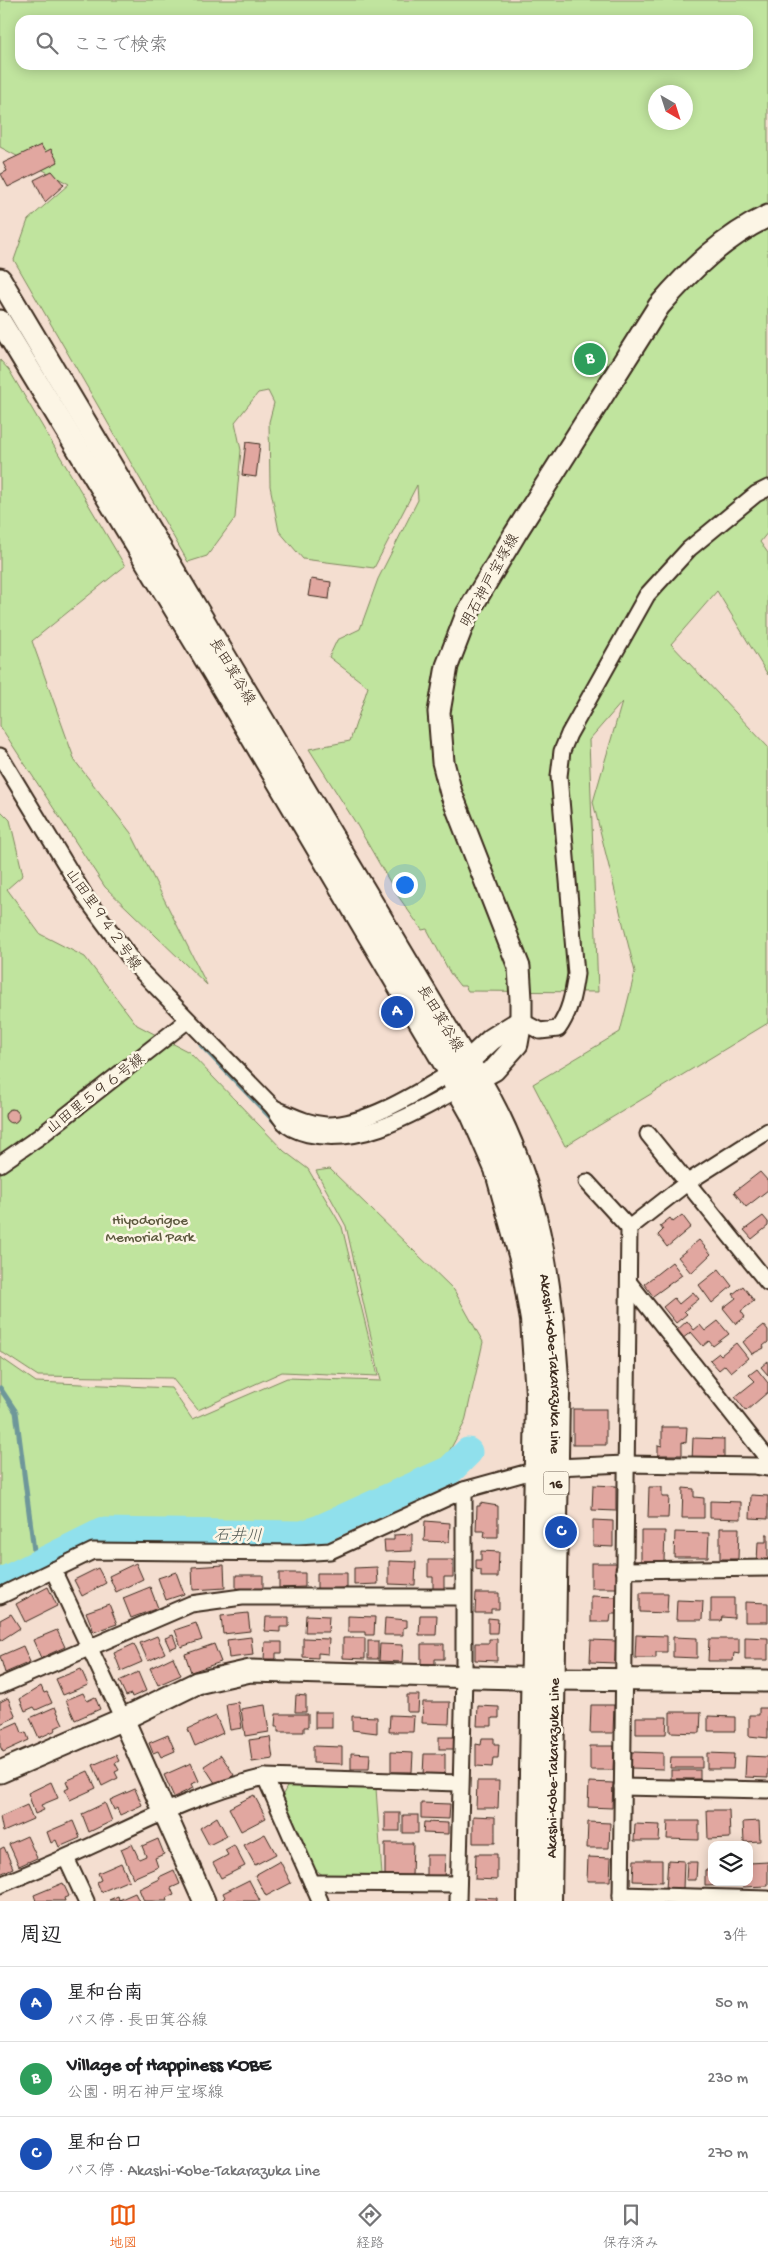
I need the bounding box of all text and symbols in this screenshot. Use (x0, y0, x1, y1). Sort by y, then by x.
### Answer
search box (15, 15, 753, 70)
icon: search (33, 29, 61, 57)
text: ここで検索 (73, 35, 168, 58)
north arrow (648, 85, 693, 130)
pin: B (574, 340, 606, 378)
street label: 明石神戸宝塚線 (457, 530, 524, 631)
street label: 長田箕谷線 (204, 635, 259, 709)
street label: 山田里９４２号線 (61, 865, 145, 974)
your location (392, 872, 418, 898)
street label: 長田箕谷線 (412, 982, 467, 1056)
pin: A (381, 993, 413, 1031)
street label: 山田里５９６号線 (43, 1050, 149, 1139)
park label: Hiyodorigoe Memorial Park (106, 1212, 196, 1247)
street label: Akashi-Kobe-Takarazuka Line (534, 1273, 564, 1454)
road number: 16 (544, 1472, 568, 1495)
pin: C (545, 1513, 577, 1551)
water label: 石井川 (214, 1527, 262, 1547)
street label: Akashi-Kobe-Takarazuka Line (543, 1677, 565, 1858)
map controls (708, 1841, 753, 1886)
button: layers (708, 1841, 753, 1886)
text: 周辺 (20, 1925, 62, 1950)
text: 3件 (724, 1928, 748, 1947)
text: 星和台南 (67, 1983, 143, 2006)
text: A (31, 1995, 41, 2014)
text: 50 m (715, 1995, 748, 2014)
text: バス停 · 長田箕谷線 (67, 2013, 208, 2032)
text: Village of Happiness KOBE (67, 2055, 271, 2078)
text: B (32, 2070, 40, 2089)
text: 230 m (708, 2070, 748, 2089)
text: 公園 · 明石神戸宝塚線 (67, 2085, 224, 2104)
text: 星和台口 (67, 2133, 143, 2156)
text: C (32, 2145, 40, 2164)
text: 270 m (708, 2145, 748, 2164)
text: バス停 · Akashi-Kobe-Takarazuka Line (67, 2163, 320, 2182)
tab: 地図 (109, 2201, 137, 2253)
tab: 経路 (356, 2201, 384, 2253)
tab: 保存済み (603, 2201, 659, 2253)

